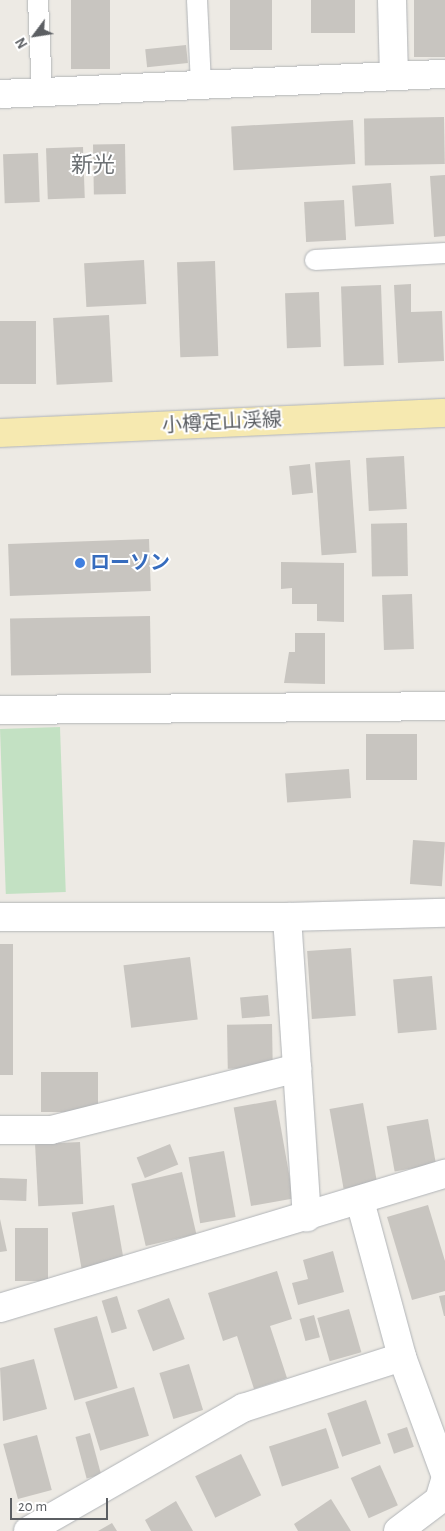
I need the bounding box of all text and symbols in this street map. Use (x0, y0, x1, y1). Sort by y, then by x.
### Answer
north arrow (10, 10, 60, 60)
text: N (14, 35, 31, 51)
district label: 新光 (71, 153, 115, 179)
street label: 小樽定山渓線 (161, 408, 283, 438)
place label: ローソン (90, 551, 170, 575)
marker: ローソン (74, 557, 86, 569)
scale bar (12, 1488, 110, 1520)
text: 20 m (18, 1499, 47, 1514)

